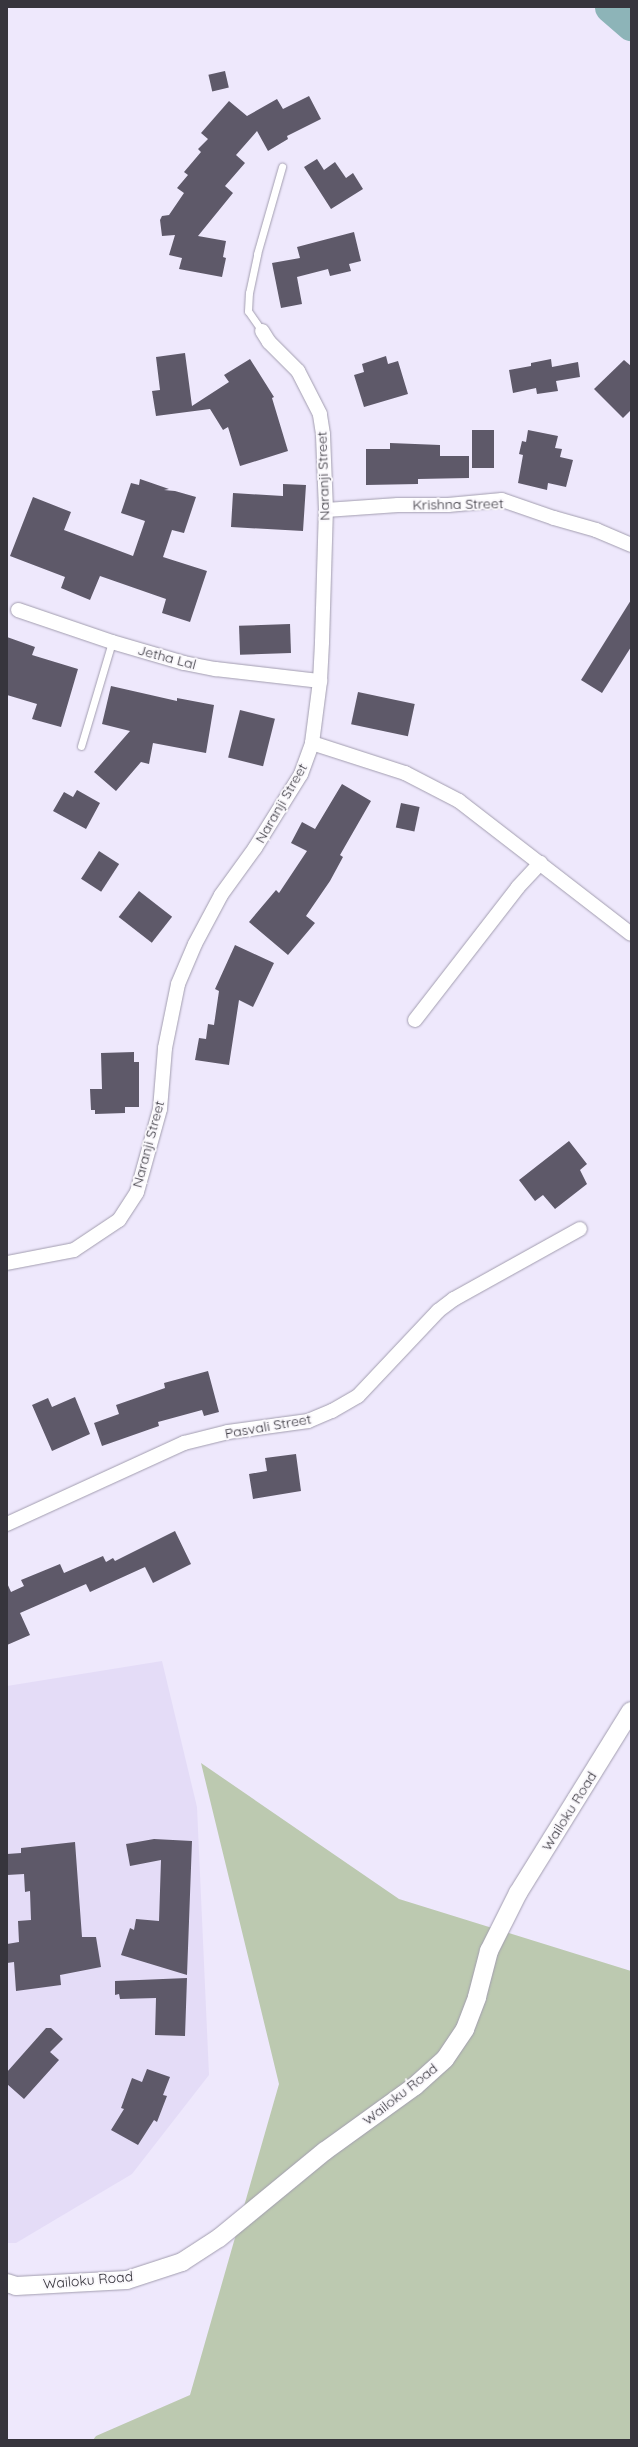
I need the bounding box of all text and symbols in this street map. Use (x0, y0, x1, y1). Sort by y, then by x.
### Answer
street label: Naranji Street (313, 431, 333, 521)
street label: Krishna Street (412, 495, 504, 513)
street label: Jetha Lal (136, 641, 198, 673)
street label: Naranji Street (251, 760, 311, 846)
street label: Naranji Street (128, 1099, 168, 1189)
street label: Pasvali Street (223, 1410, 313, 1442)
street label: Wailoku Road (538, 1768, 600, 1854)
street label: Wailoku Road (359, 2060, 441, 2128)
street label: Wailoku Road (42, 2268, 134, 2292)

